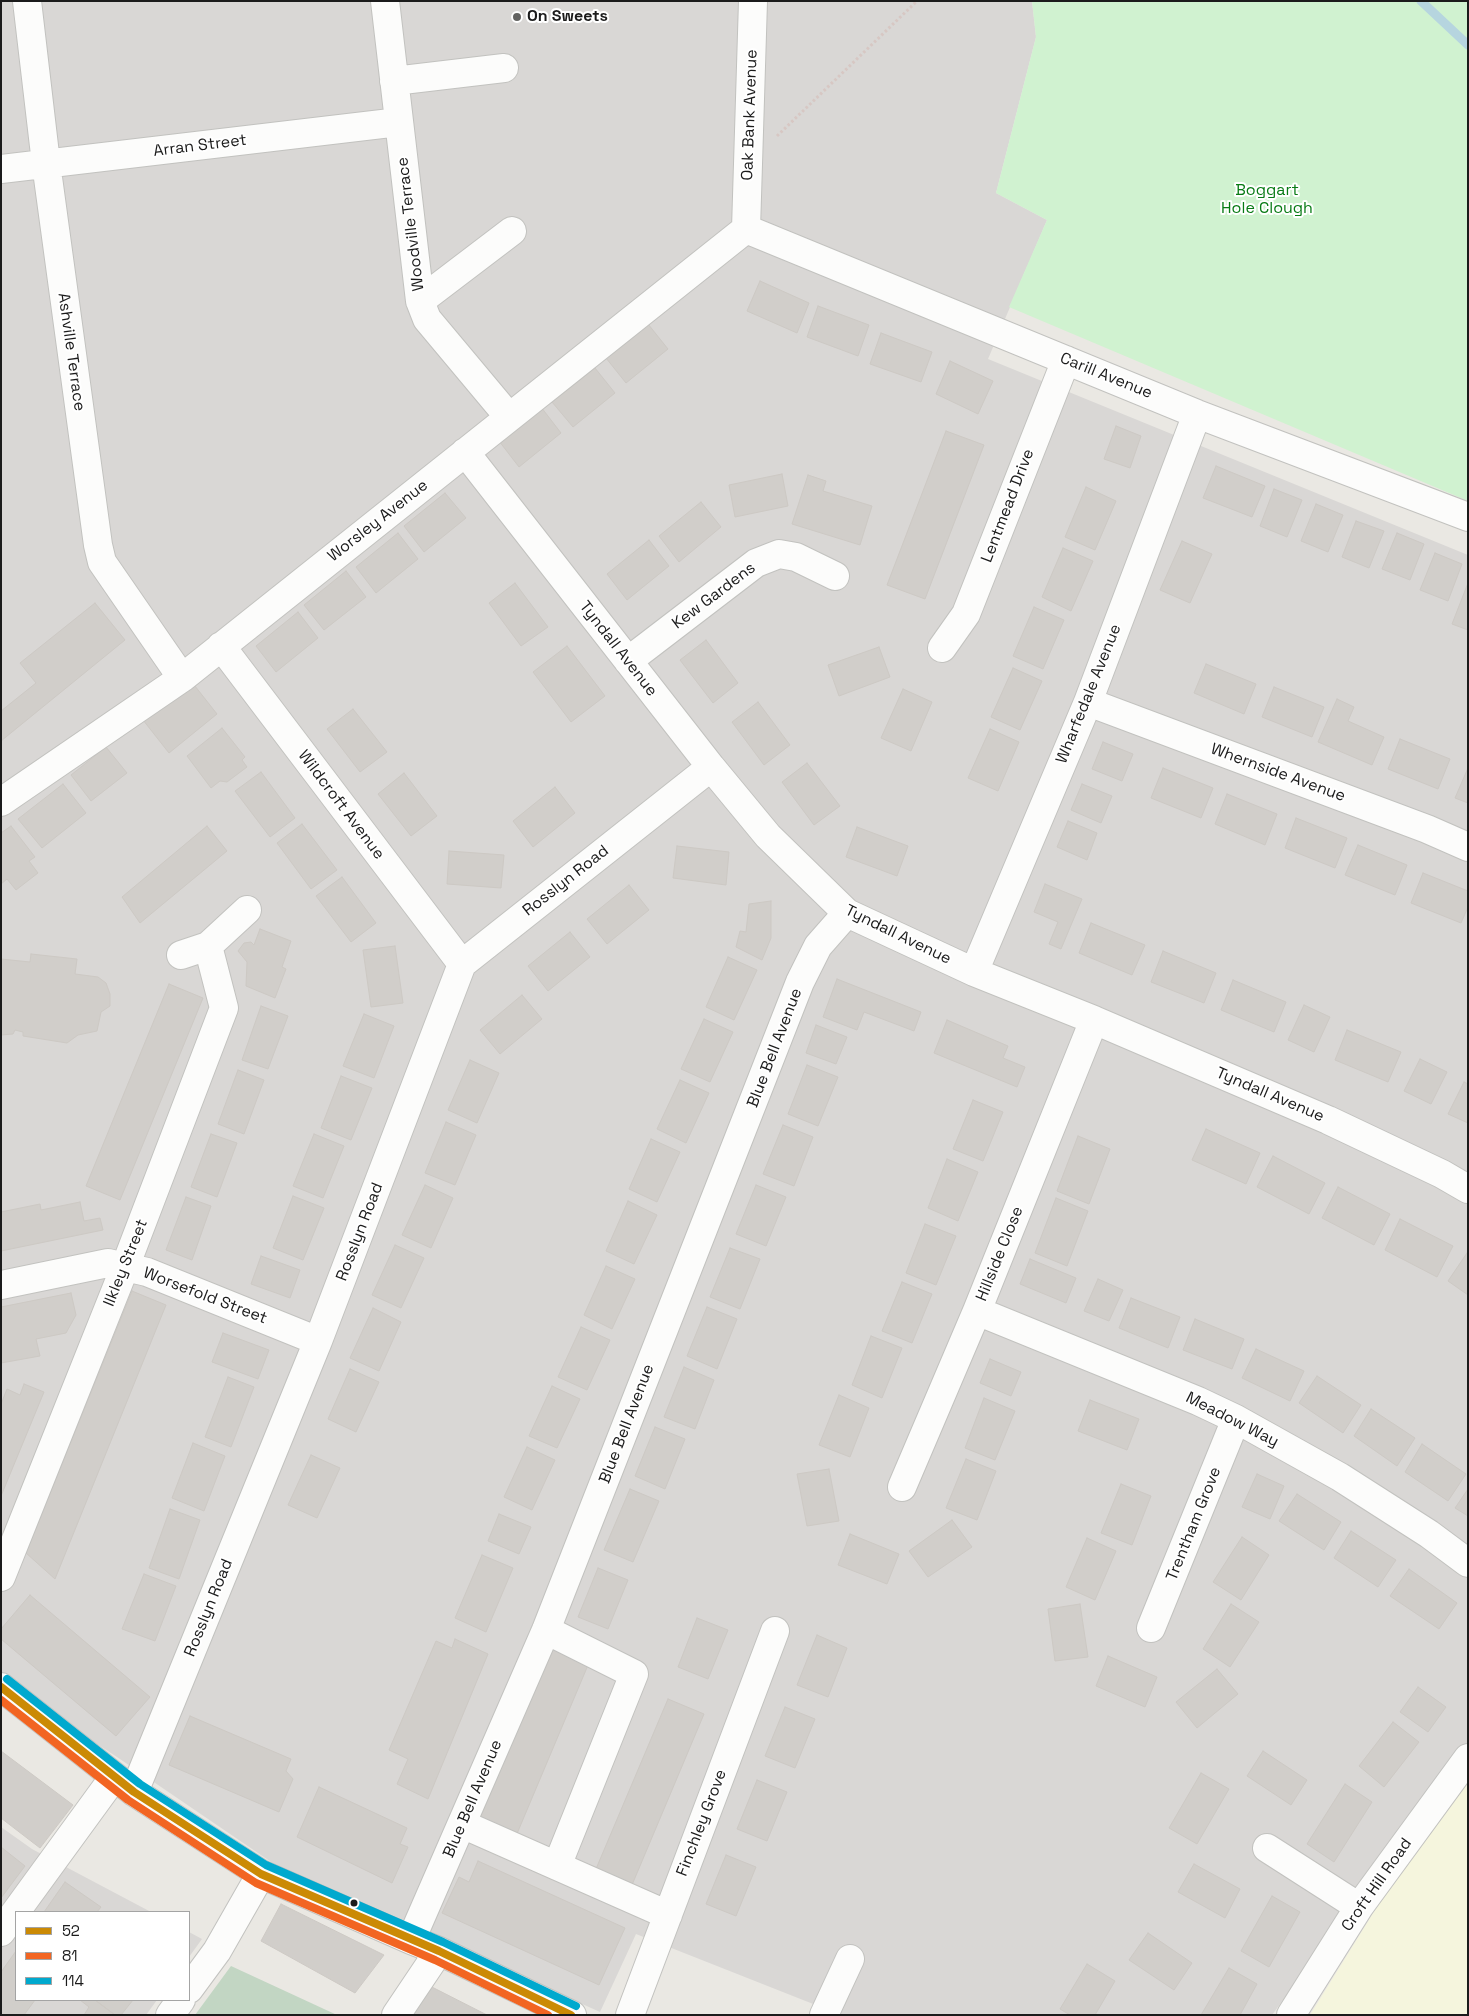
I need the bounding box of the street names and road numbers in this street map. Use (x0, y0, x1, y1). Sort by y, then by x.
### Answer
street label: Oak Bank Avenue (738, 49, 762, 181)
street label: Arran Street (152, 131, 248, 161)
street label: Woodville Terrace (393, 156, 429, 292)
street label: Ashville Terrace (53, 292, 89, 412)
street label: Carill Avenue (1057, 349, 1155, 403)
street label: Lentmead Drive (978, 447, 1038, 565)
street label: Worsley Avenue (324, 476, 432, 566)
street label: Kew Gardens (669, 558, 759, 634)
street label: Tyndall Avenue (575, 597, 661, 701)
street label: Wharfedale Avenue (1052, 621, 1126, 767)
street label: Whernside Avenue (1208, 740, 1348, 806)
street label: Wildcroft Avenue (294, 747, 388, 863)
street label: Rosslyn Road (519, 841, 613, 921)
street label: Tyndall Avenue (842, 901, 954, 969)
street label: Blue Bell Avenue (743, 986, 807, 1110)
street label: Tyndall Avenue (1213, 1064, 1327, 1126)
street label: Rosslyn Road (332, 1180, 388, 1284)
street label: Hillside Close (972, 1204, 1028, 1304)
street label: Ilkley Street (100, 1216, 152, 1310)
street label: Worsefold Street (140, 1264, 270, 1328)
street label: Blue Bell Avenue (595, 1362, 659, 1486)
street label: Meadow Way (1182, 1388, 1282, 1452)
street label: Trentham Grove (1162, 1464, 1226, 1584)
street label: Rosslyn Road (181, 1556, 237, 1660)
street label: Blue Bell Avenue (439, 1737, 507, 1861)
street label: Finchley Grove (673, 1767, 731, 1879)
street label: Croft Hill Road (1338, 1835, 1416, 1935)

